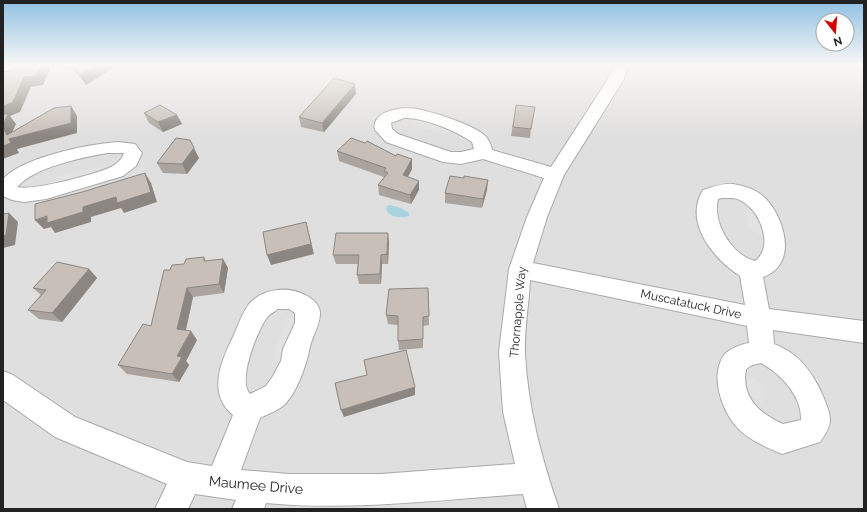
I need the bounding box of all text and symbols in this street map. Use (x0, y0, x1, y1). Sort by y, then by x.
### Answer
north arrow (815, 12, 855, 52)
text: N (832, 34, 844, 49)
street label: Thornapple Way (507, 265, 529, 358)
street label: Muscatatuck Drive (639, 286, 743, 322)
street label: Maumee Drive (208, 473, 304, 497)

